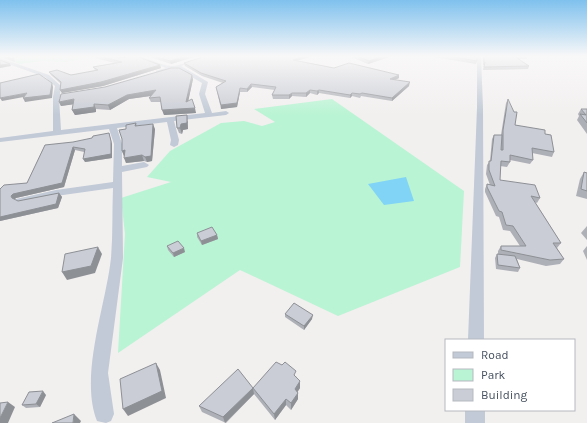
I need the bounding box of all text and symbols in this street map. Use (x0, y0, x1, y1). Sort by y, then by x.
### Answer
legend (445, 339, 575, 411)
text: Road (481, 348, 509, 362)
text: Park (481, 368, 506, 382)
text: Building (481, 388, 528, 402)

